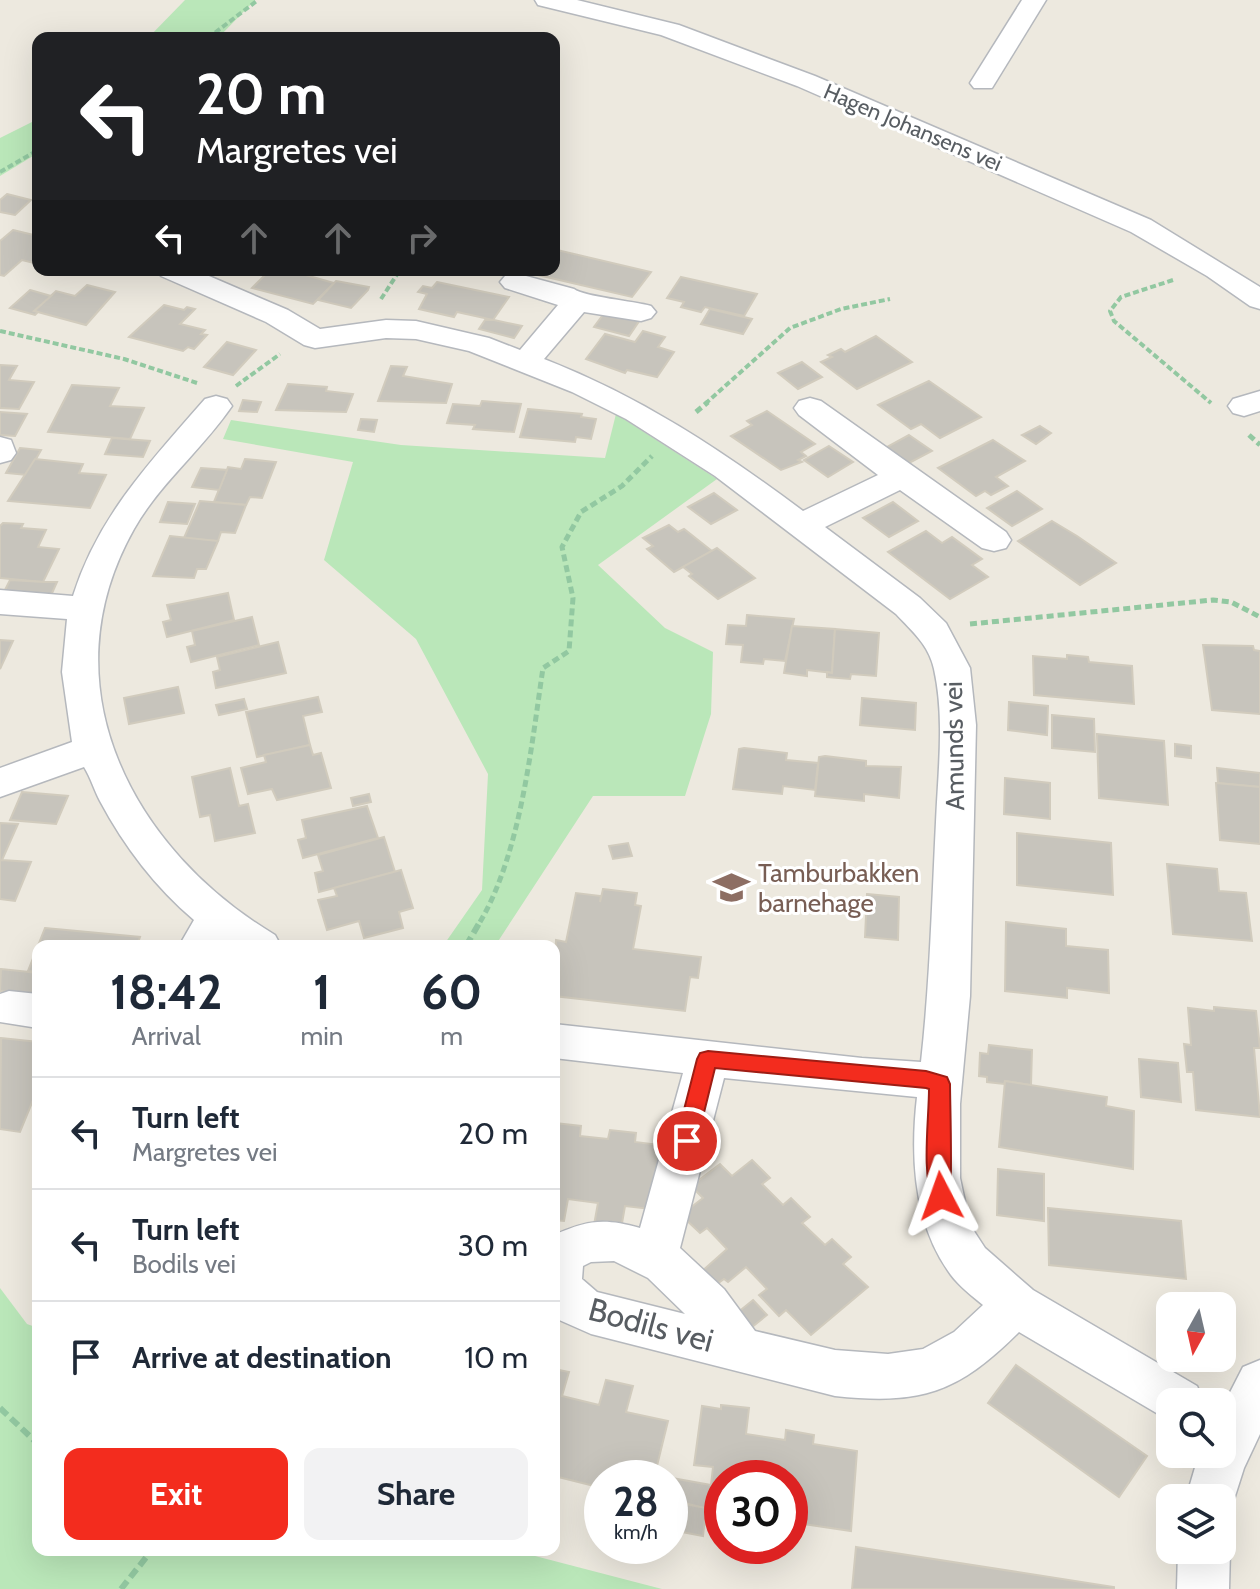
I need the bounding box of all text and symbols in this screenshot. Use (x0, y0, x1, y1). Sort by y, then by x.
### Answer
text: 20 m (196, 60, 326, 128)
icon: left (64, 64, 168, 168)
street label: Hagen Johansens vei (820, 78, 1006, 177)
text: Margretes vei (196, 128, 398, 172)
icon: left (148, 216, 192, 260)
icon: ahead (232, 216, 276, 260)
icon: ahead (316, 216, 360, 260)
icon: right (400, 216, 444, 260)
street label: Amunds vei (937, 681, 971, 811)
place label: Tamburbakken barnehage (758, 857, 919, 919)
school or university icon: Tamburbakken barnehage (713, 869, 751, 907)
text: 18:42 (110, 963, 222, 1021)
text: 1 (313, 963, 331, 1021)
text: 60 (421, 963, 482, 1021)
text: Arrival (132, 1020, 201, 1052)
text: min (300, 1020, 343, 1052)
text: m (440, 1020, 463, 1052)
text: Turn left (132, 1099, 240, 1136)
pin (653, 1107, 721, 1175)
icon: left (64, 1111, 108, 1155)
text: 20 m (458, 1115, 528, 1152)
icon: arrive (665, 1119, 709, 1163)
text: Margretes vei (132, 1136, 278, 1168)
position arrow (899, 1154, 983, 1238)
text: Turn left (132, 1211, 240, 1248)
icon: left (64, 1223, 108, 1267)
text: 30 m (458, 1227, 528, 1264)
text: Bodils vei (132, 1248, 236, 1280)
street label: Bodils vei (584, 1289, 718, 1360)
north arrow (1156, 1292, 1236, 1372)
map controls (1156, 1292, 1236, 1564)
icon: arrive (64, 1335, 108, 1379)
text: Arrive at destination (132, 1339, 392, 1376)
text: 10 m (464, 1339, 528, 1376)
button: search (1156, 1388, 1236, 1468)
button: Exit (64, 1448, 288, 1540)
button: Share (304, 1448, 528, 1540)
speed limit sign: 30 (704, 1460, 808, 1564)
text: 28 (613, 1477, 659, 1526)
button: layers (1156, 1484, 1236, 1564)
text: km/h (614, 1520, 658, 1544)

